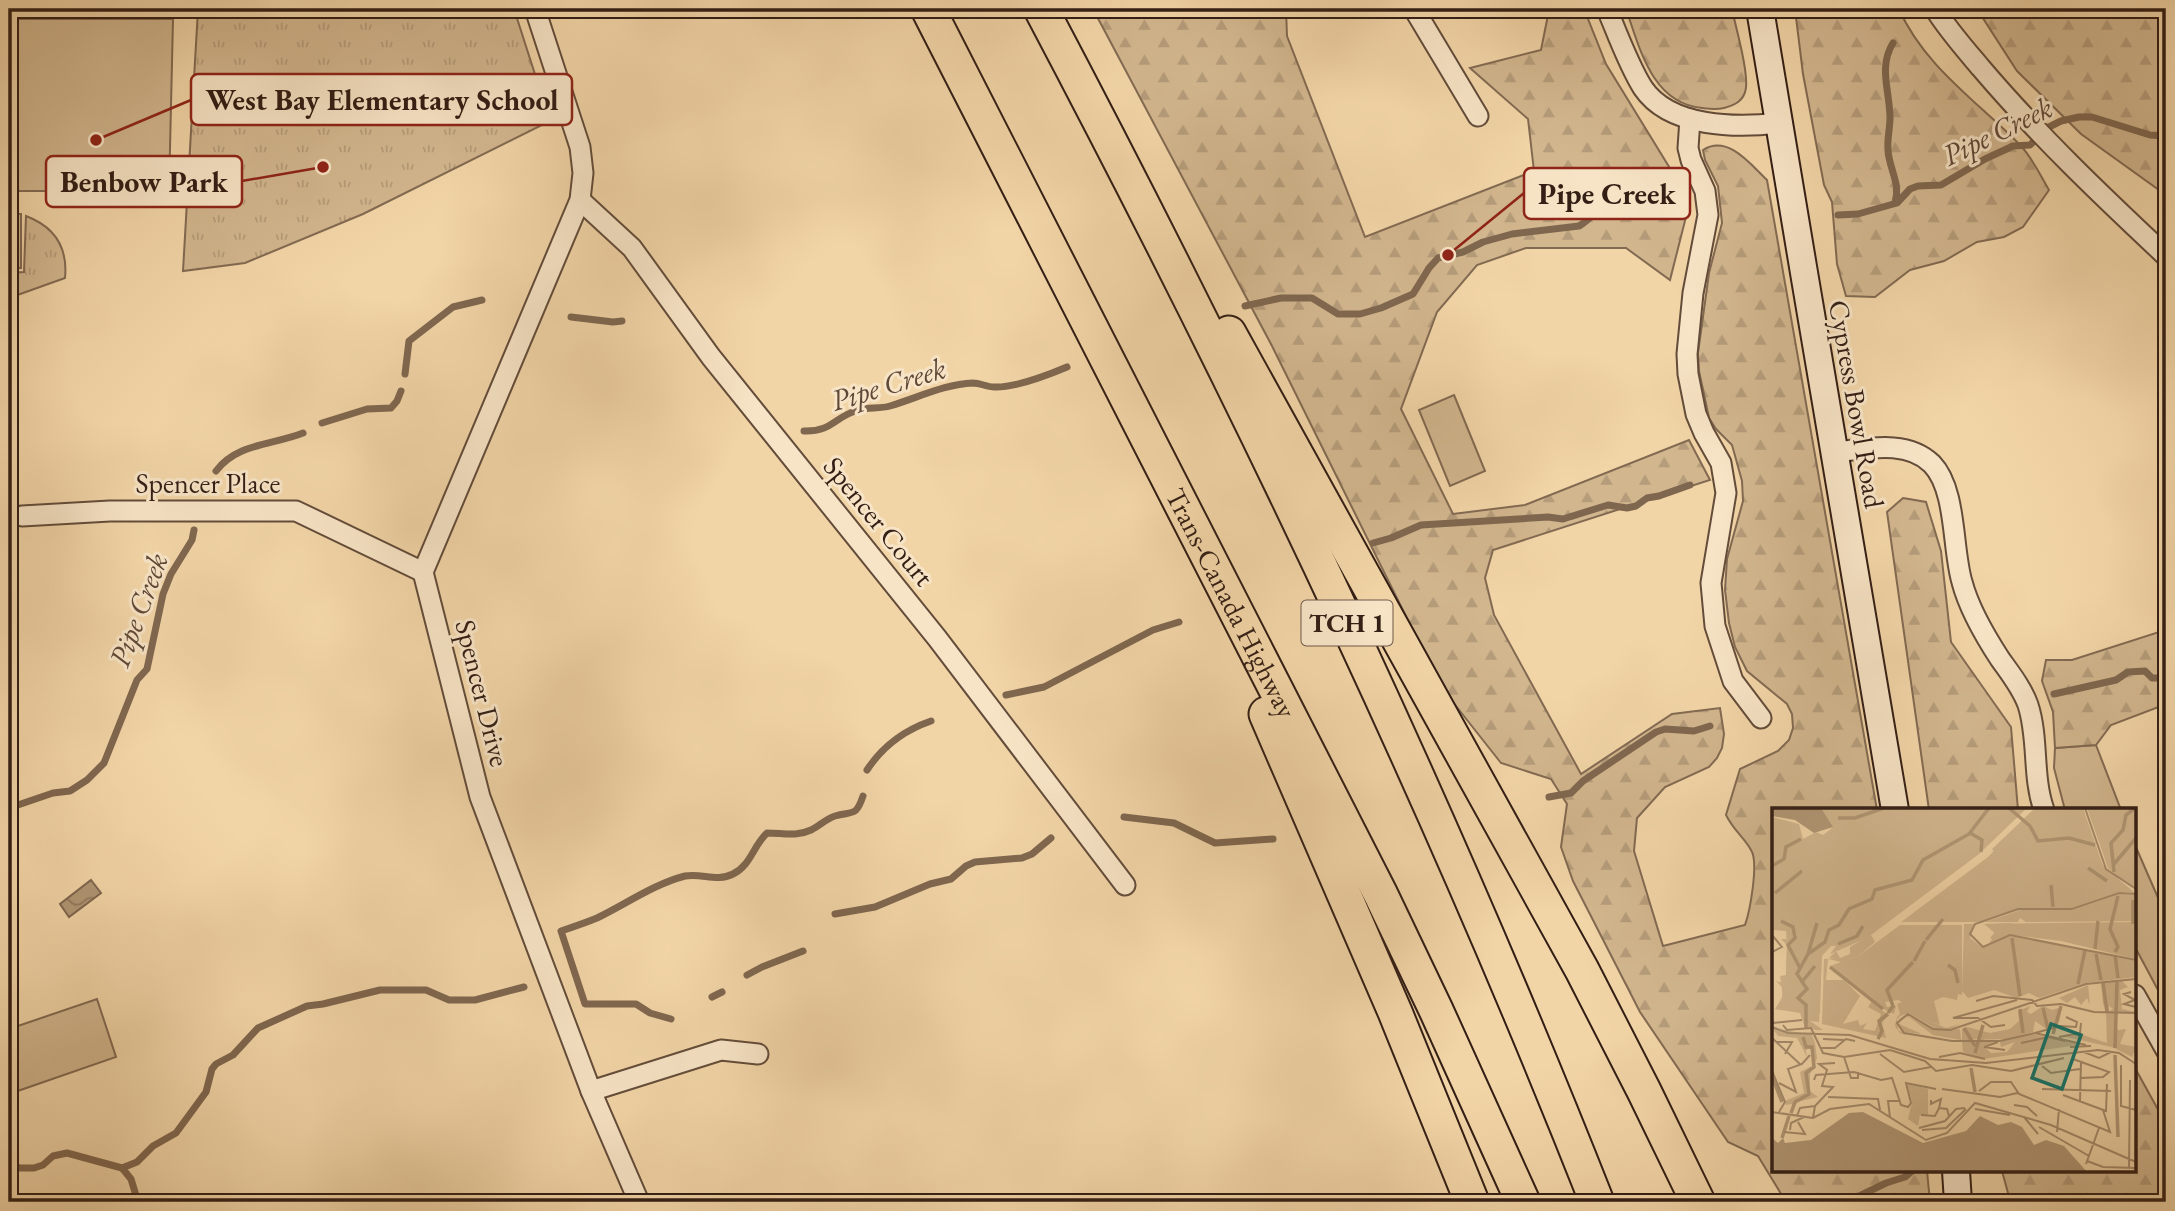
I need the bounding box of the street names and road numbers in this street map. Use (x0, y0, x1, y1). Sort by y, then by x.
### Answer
street label: Cypress Bowl Road (1821, 297, 1893, 512)
street label: Spencer Court (816, 449, 942, 593)
street label: Spencer Place (135, 465, 281, 501)
street label: Trans-Canada Highway (1158, 482, 1306, 725)
road number: TCH 1 (1302, 600, 1392, 646)
street label: Spencer Drive (447, 616, 519, 770)

